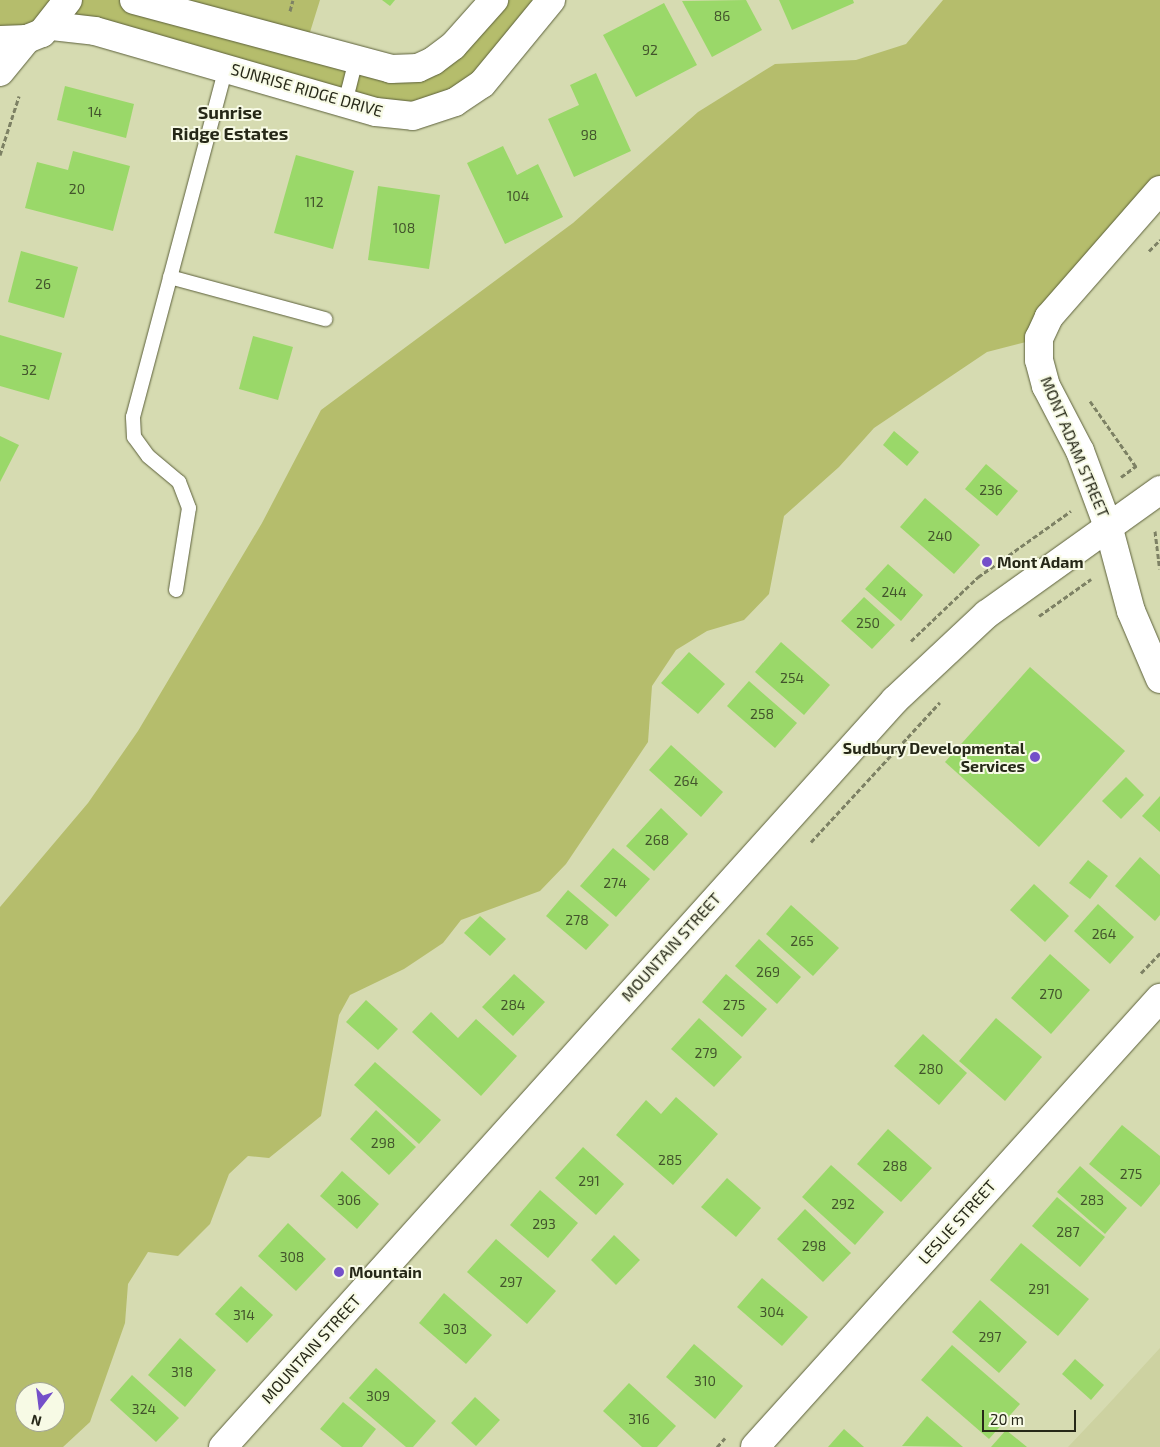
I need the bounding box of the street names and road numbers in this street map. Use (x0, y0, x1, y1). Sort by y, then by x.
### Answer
street label: SUNRISE RIDGE DRIVE (229, 59, 385, 121)
street label: MONT ADAM STREET (1036, 373, 1114, 521)
street label: MOUNTAIN STREET (617, 889, 725, 1005)
street label: LESLIE STREET (914, 1176, 1000, 1268)
street label: MOUNTAIN STREET (257, 1291, 365, 1407)

